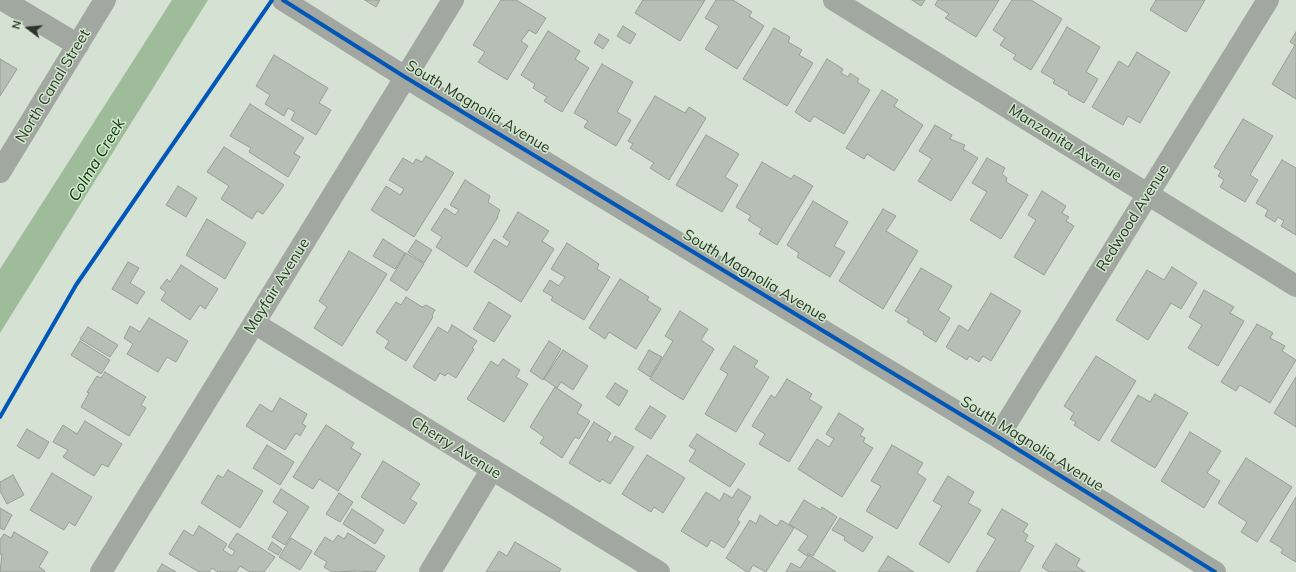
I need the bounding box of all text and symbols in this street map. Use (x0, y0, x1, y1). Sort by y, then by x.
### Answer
north arrow (8, 8, 48, 48)
street label: North Canal Street (12, 26, 94, 146)
street label: South Magnolia Avenue (403, 57, 553, 157)
street label: Manzanita Avenue (1005, 101, 1125, 185)
water label: Colma Creek (65, 115, 129, 205)
street label: Redwood Avenue (1093, 161, 1173, 275)
street label: South Magnolia Avenue (680, 226, 830, 326)
street label: Mayfair Avenue (240, 235, 314, 337)
street label: South Magnolia Avenue (957, 393, 1107, 495)
street label: Cherry Avenue (408, 413, 504, 483)

